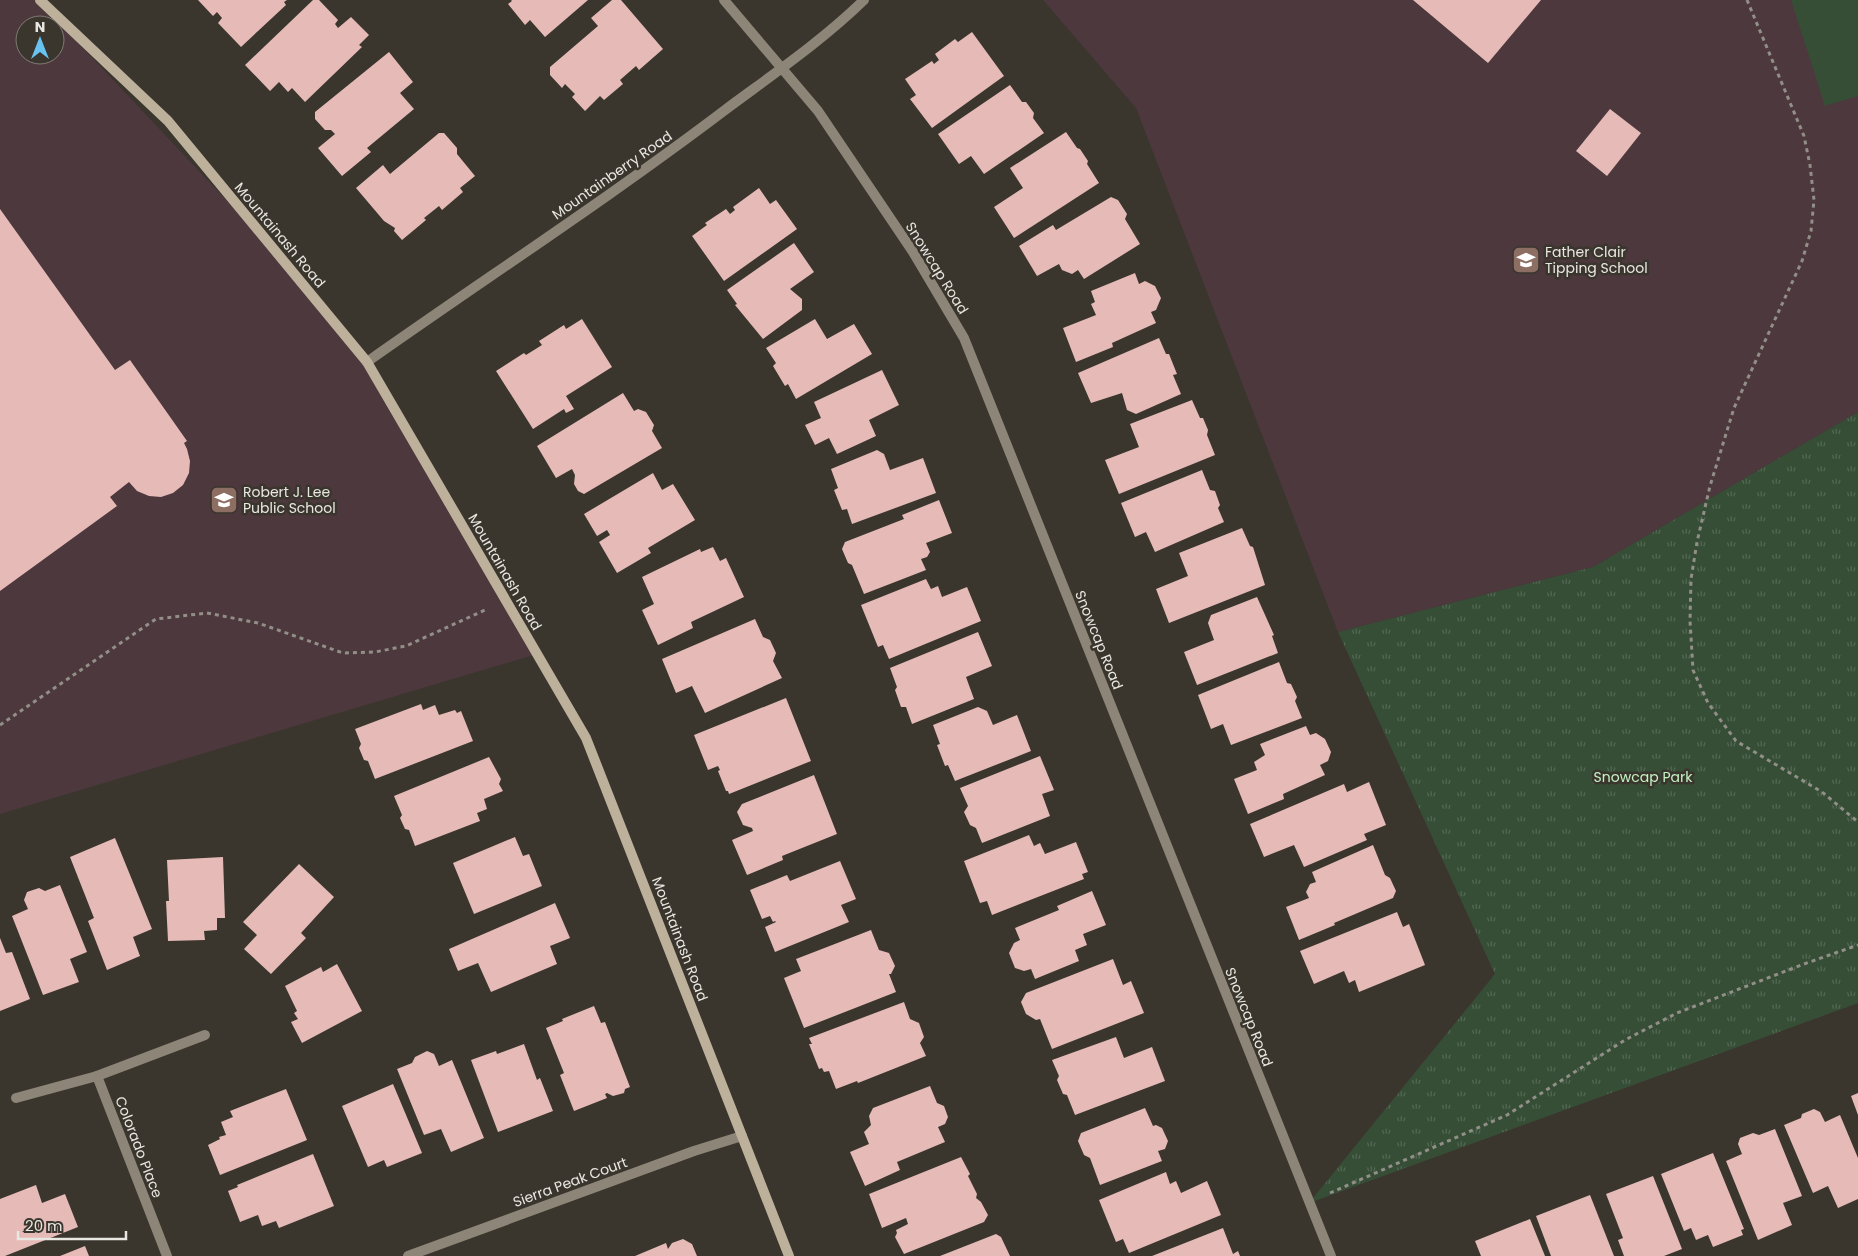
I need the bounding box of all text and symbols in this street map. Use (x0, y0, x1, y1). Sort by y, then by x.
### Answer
north arrow (15, 15, 65, 65)
text: N (35, 17, 45, 37)
street label: Mountainberry Road (548, 126, 676, 224)
street label: Mountainash Road (230, 178, 330, 292)
street label: Snowcap Road (901, 218, 973, 318)
place label: Father Clair Tipping School (1545, 242, 1648, 278)
school or university icon: Father Clair Tipping School (1511, 245, 1541, 275)
place label: Robert J. Lee Public School (243, 482, 336, 518)
school or university icon: Robert J. Lee Public School (209, 485, 239, 515)
street label: Mountainash Road (463, 510, 547, 634)
street label: Snowcap Road (1070, 587, 1128, 693)
park label: Snowcap Park (1594, 767, 1693, 787)
street label: Mountainash Road (647, 874, 713, 1004)
street label: Snowcap Road (1220, 964, 1278, 1070)
street label: Colorado Place (110, 1093, 168, 1201)
street label: Sierra Peak Court (510, 1152, 630, 1212)
scale bar (18, 1208, 125, 1240)
text: 20 m (25, 1215, 63, 1236)

